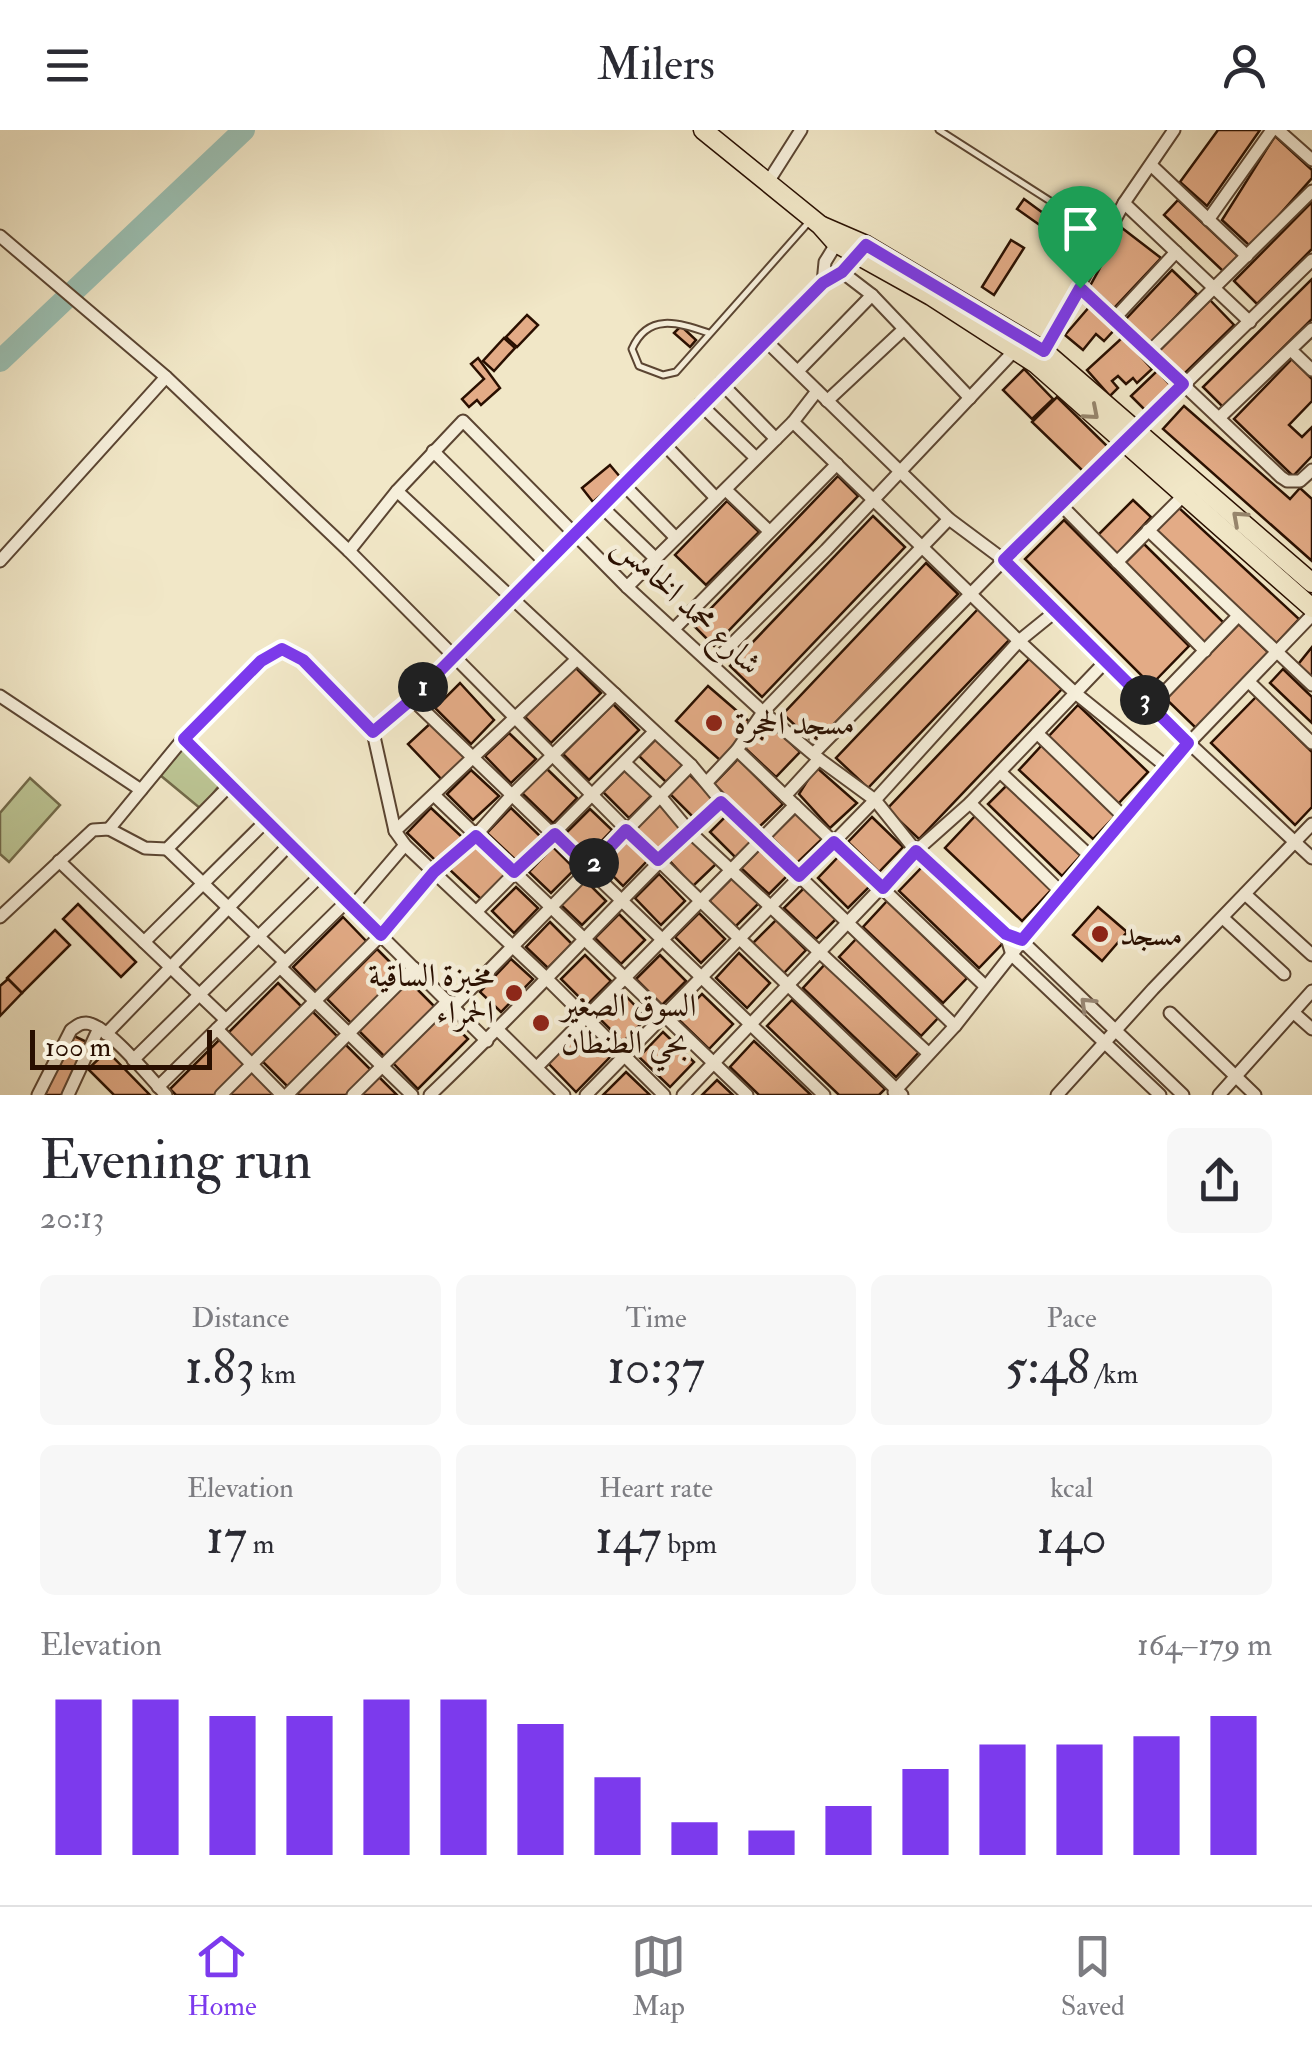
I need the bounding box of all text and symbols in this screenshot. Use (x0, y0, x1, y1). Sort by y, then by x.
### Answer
text: Milers (597, 37, 715, 93)
icon: menu (40, 38, 95, 93)
icon: person (1217, 38, 1272, 93)
pin (1038, 186, 1123, 289)
icon: arrive (1053, 201, 1108, 256)
one-way arrow (1080, 401, 1099, 419)
one-way arrow (1232, 512, 1251, 530)
street label: شارع محمد الخامس (601, 526, 770, 688)
pin: 1 (398, 662, 448, 712)
text: 1 (418, 669, 428, 704)
pin: 3 (1120, 675, 1170, 725)
text: 3 (1140, 682, 1150, 717)
place label: مسجد الحجرة (734, 704, 855, 744)
marker: مسجد الحجرة (703, 712, 725, 734)
pin: 2 (569, 838, 619, 888)
text: 2 (587, 845, 601, 880)
place label: مسجد (1120, 915, 1183, 955)
marker: مسجد (1089, 923, 1111, 945)
place label: مخبزة الساقية الحمراء (368, 956, 494, 1033)
marker: مخبزة الساقية الحمراء (503, 982, 525, 1004)
place label: السوق الصغير بحي الطنطان (558, 986, 696, 1072)
one-way arrow (1081, 998, 1099, 1016)
marker: السوق الصغير بحي الطنطان (530, 1012, 552, 1034)
scale bar (30, 1025, 212, 1070)
text: 100 m (45, 1030, 111, 1065)
text: Evening run (40, 1126, 312, 1195)
button: share (1167, 1128, 1272, 1233)
text: 20:13 (40, 1198, 104, 1238)
text: Distance (191, 1301, 289, 1336)
text: Time (625, 1301, 687, 1336)
text: Pace (1047, 1301, 1097, 1336)
text: 1.83 (185, 1336, 255, 1399)
text: 10:37 (607, 1336, 705, 1399)
text: 5:48 (1005, 1336, 1090, 1399)
text: km (255, 1357, 296, 1392)
text: /km (1090, 1357, 1138, 1392)
text: Elevation (187, 1471, 294, 1506)
text: Heart rate (599, 1471, 713, 1506)
text: kcal (1050, 1471, 1093, 1506)
text: 17 (206, 1506, 247, 1569)
text: 147 (595, 1506, 662, 1569)
text: 140 (1036, 1506, 1107, 1569)
text: m (247, 1527, 275, 1562)
text: bpm (662, 1527, 717, 1562)
text: Elevation (40, 1625, 162, 1665)
text: 164–179 m (1137, 1625, 1272, 1665)
tab: Home (187, 1929, 257, 2024)
tab: Map (631, 1929, 686, 2024)
tab: Saved (1061, 1929, 1125, 2024)

